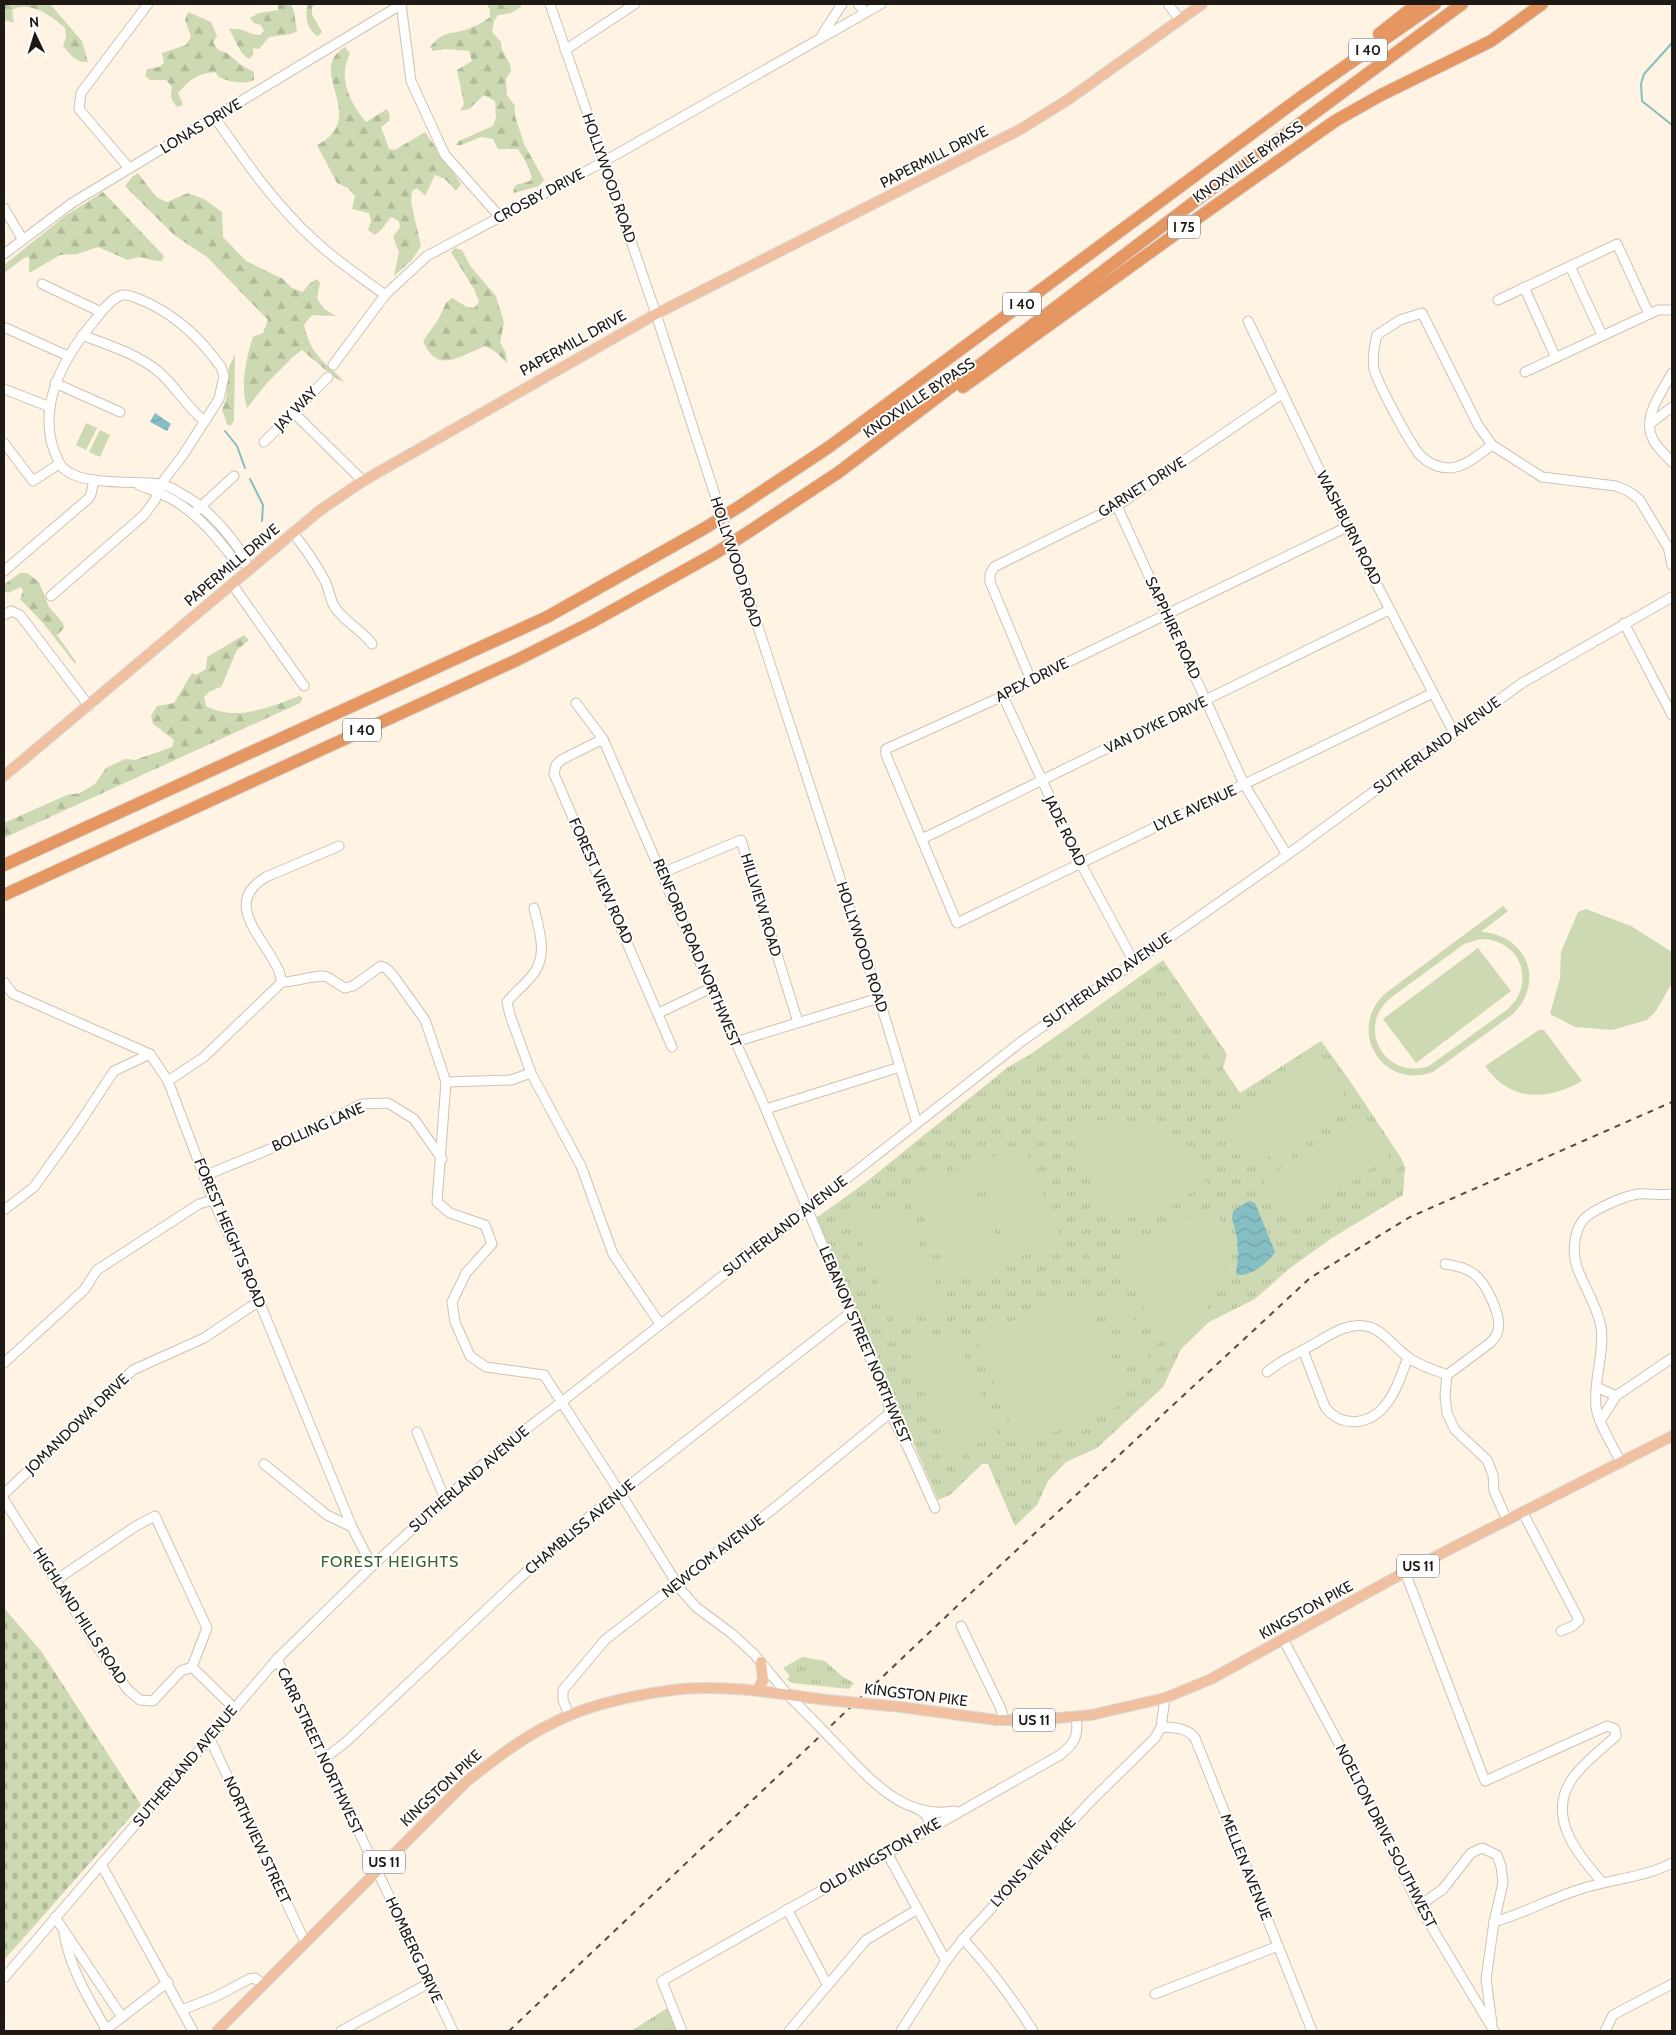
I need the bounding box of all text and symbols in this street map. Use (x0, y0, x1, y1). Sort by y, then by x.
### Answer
north arrow (10, 10, 60, 60)
text: N (29, 13, 40, 31)
road number: I 40 (1349, 38, 1387, 62)
street label: LONAS DRIVE (157, 95, 245, 157)
street label: HOLLYWOOD ROAD (578, 111, 640, 245)
street label: KNOXVILLE BYPASS (1189, 117, 1307, 207)
street label: PAPERMILL DRIVE (877, 122, 991, 192)
street label: CROSBY DRIVE (491, 165, 587, 227)
road number: I 75 (1168, 216, 1200, 238)
road number: I 40 (1003, 292, 1041, 316)
street label: PAPERMILL DRIVE (517, 306, 629, 380)
street label: KNOXVILLE BYPASS (860, 354, 978, 442)
street label: JAY WAY (270, 383, 322, 436)
street label: GARNET DRIVE (1095, 453, 1189, 521)
street label: WASHBURN ROAD (1312, 468, 1386, 588)
street label: HOLLYWOOD ROAD (706, 494, 766, 630)
street label: PAPERMILL DRIVE (181, 520, 283, 610)
street label: SAPPHIRE ROAD (1141, 574, 1205, 682)
street label: APEX DRIVE (992, 654, 1072, 706)
street label: VAN DYKE DRIVE (1102, 692, 1210, 758)
street label: SUTHERLAND AVENUE (1370, 693, 1504, 797)
road number: I 40 (343, 718, 381, 742)
street label: LYLE AVENUE (1151, 781, 1239, 835)
street label: JADE ROAD (1040, 792, 1090, 869)
street label: FOREST VIEW ROAD (565, 815, 637, 947)
street label: HILLVIEW ROAD (737, 851, 785, 959)
street label: RENFORD ROAD NORTHWEST (649, 856, 745, 1050)
street label: HOLLYWOOD ROAD (832, 879, 892, 1015)
street label: SUTHERLAND AVENUE (1039, 929, 1175, 1031)
street label: BOLLING LANE (269, 1099, 367, 1155)
street label: FOREST HEIGHTS ROAD (190, 1155, 270, 1311)
street label: SUTHERLAND AVENUE (719, 1172, 851, 1280)
street label: LEBANON STREET NORTHWEST (815, 1244, 915, 1446)
street label: JOMANDOWA DRIVE (21, 1370, 133, 1479)
street label: SUTHERLAND AVENUE (405, 1422, 533, 1536)
street label: CHAMBLISS AVENUE (521, 1476, 639, 1578)
street label: NEWCOM AVENUE (658, 1511, 768, 1601)
street label: HIGHLAND HILLS ROAD (29, 1544, 131, 1688)
district label: FOREST HEIGHTS (321, 1552, 459, 1571)
road number: US 11 (1397, 1554, 1439, 1578)
street label: KINGSTON PIKE (1256, 1577, 1356, 1643)
street label: CARR STREET NORTHWEST (273, 1664, 367, 1838)
street label: KINGSTON PIKE (863, 1680, 969, 1710)
street label: SUTHERLAND AVENUE (129, 1702, 241, 1830)
road number: US 11 (1013, 1708, 1055, 1732)
street label: NOELTON DRIVE SOUTHWEST (1332, 1741, 1440, 1931)
street label: KINGSTON PIKE (397, 1746, 485, 1830)
street label: NORTHVIEW STREET (220, 1773, 294, 1907)
street label: MELLEN AVENUE (1216, 1811, 1276, 1923)
street label: LYONS VIEW PIKE (987, 1813, 1079, 1911)
street label: OLD KINGSTON PIKE (816, 1814, 944, 1898)
road number: US 11 (363, 1850, 405, 1874)
street label: HOMBERG DRIVE (382, 1894, 446, 2006)

